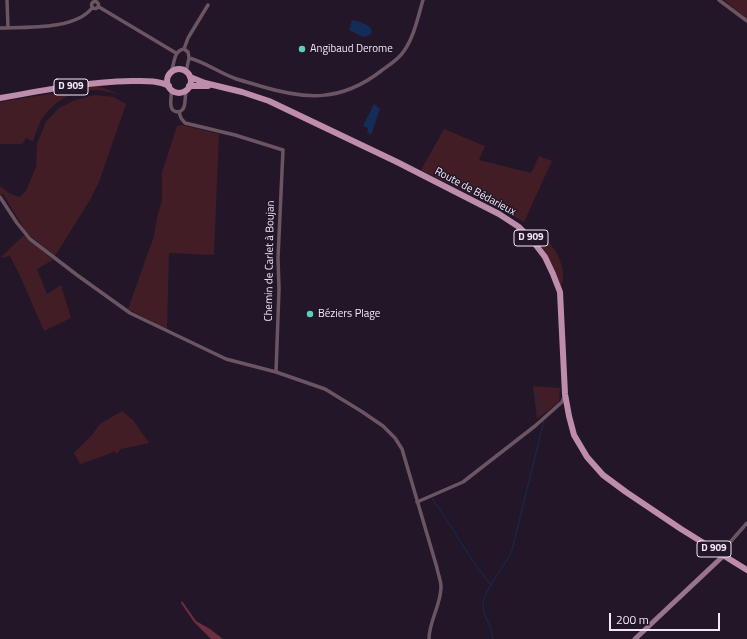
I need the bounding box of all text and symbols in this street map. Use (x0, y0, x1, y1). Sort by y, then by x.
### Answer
place label: Angibaud Derome (310, 42, 393, 56)
marker: Angibaud Derome (297, 44, 307, 54)
road number: D 909 (54, 79, 88, 95)
street label: Route de Bédarieux (432, 165, 518, 219)
street label: Chemin de Carlet à Boujan (262, 200, 278, 322)
road number: D 909 (514, 230, 548, 246)
place label: Béziers Plage (318, 307, 380, 321)
marker: Béziers Plage (305, 309, 315, 319)
road number: D 909 (697, 541, 731, 557)
scale bar (611, 605, 722, 631)
text: 200 m (616, 610, 649, 629)

